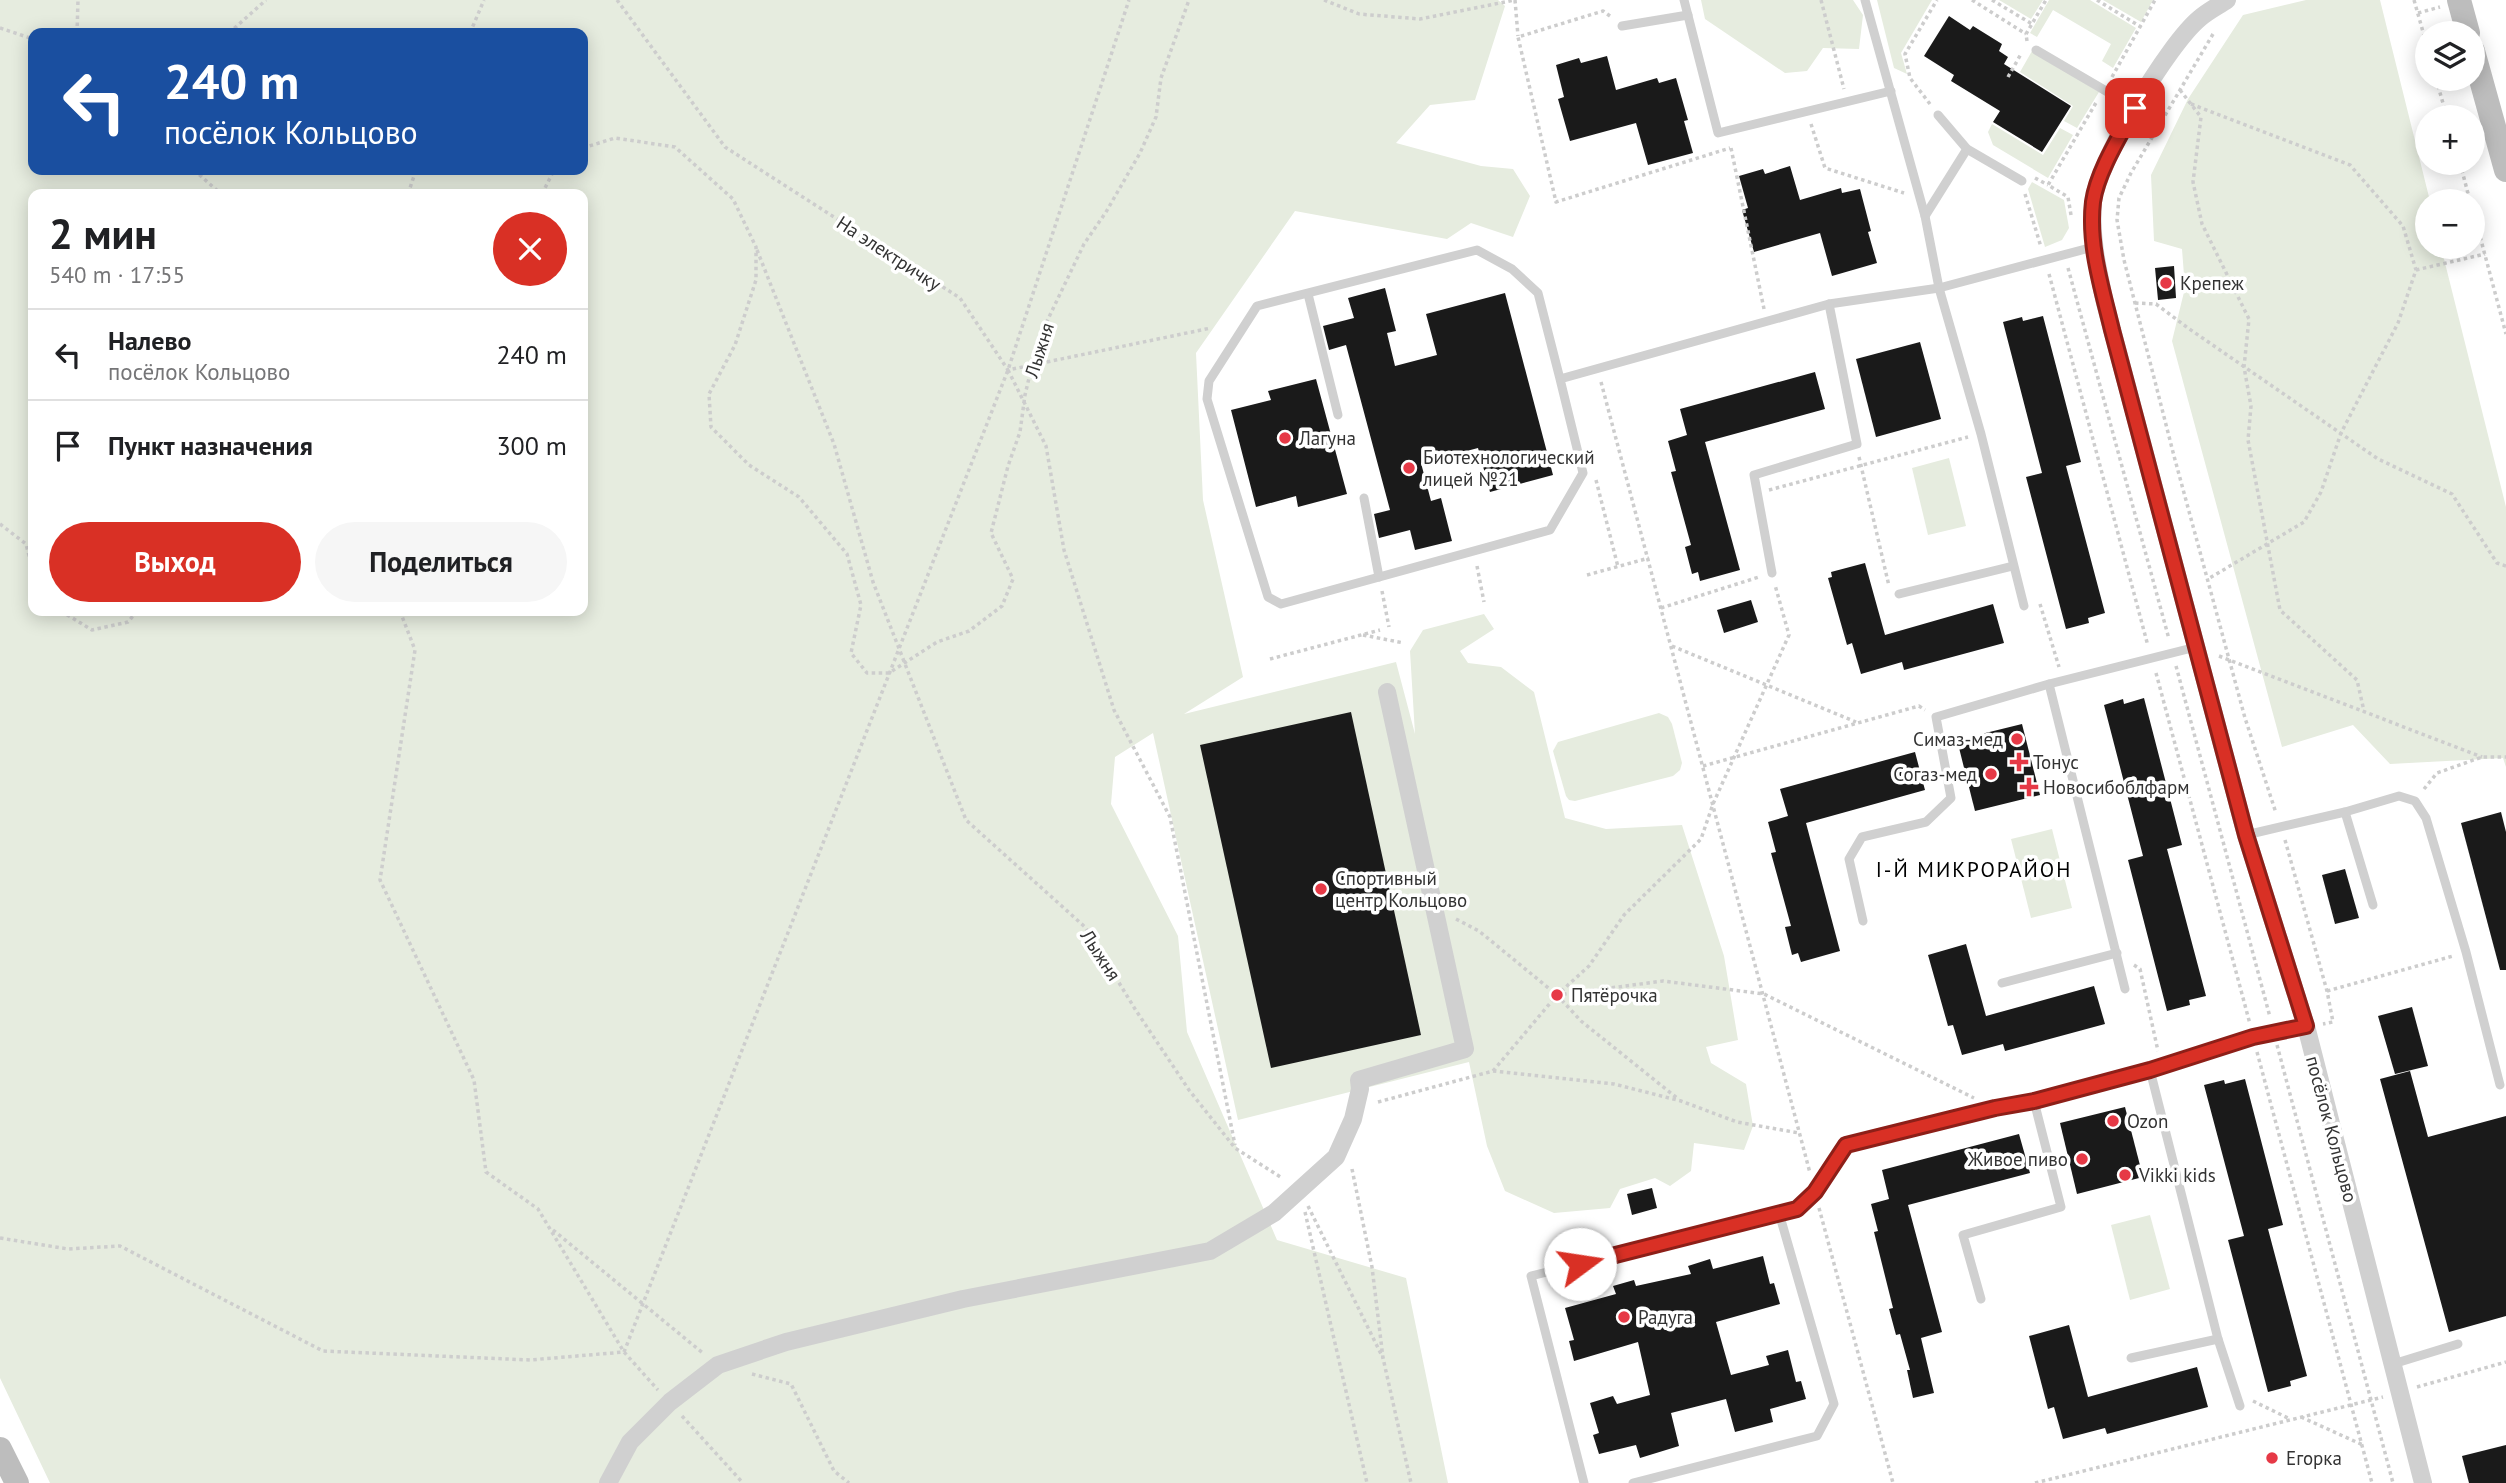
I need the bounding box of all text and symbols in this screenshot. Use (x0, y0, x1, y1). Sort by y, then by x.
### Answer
map controls (2415, 21, 2485, 259)
button: layers (2415, 21, 2485, 91)
text: 240 m (164, 49, 299, 113)
icon: left (49, 56, 140, 147)
pin (2105, 78, 2165, 138)
icon: arrive (2116, 89, 2154, 127)
button: + (2415, 105, 2485, 175)
text: посёлок Кольцово (164, 111, 418, 153)
button: − (2415, 189, 2485, 259)
text: 2 мин (49, 206, 157, 261)
street label: На электричку (832, 210, 946, 296)
button: close (493, 212, 567, 286)
text: 540 m · 17:55 (49, 260, 185, 289)
place label: Крепеж (2180, 271, 2244, 295)
marker: Крепеж (2158, 275, 2174, 291)
street label: Лыжня (1019, 320, 1059, 381)
text: Налево (108, 324, 192, 357)
icon: left (49, 336, 87, 374)
text: 240 m (496, 338, 567, 371)
text: посёлок Кольцово (108, 357, 290, 386)
place label: Лагуна (1298, 426, 1356, 450)
icon: arrive (49, 427, 87, 465)
text: Пункт назначения (108, 429, 313, 462)
text: 300 m (496, 429, 567, 462)
marker: Лагуна (1277, 430, 1293, 446)
place label: Биотехнологический лицей №21 (1422, 445, 1595, 491)
marker: Биотехнологический лицей №21 (1401, 460, 1417, 476)
button: Выход (49, 522, 301, 602)
button: Поделиться (315, 522, 567, 602)
place label: Симаз-мед (1913, 727, 2003, 751)
marker: Симаз-мед (2009, 731, 2025, 747)
place label: Тонус (2033, 750, 2079, 774)
marker: Тонус (2011, 754, 2027, 770)
place label: Согаз-мед (1893, 762, 1977, 786)
marker: Согаз-мед (1983, 766, 1999, 782)
place label: Новосибоблфарм (2043, 775, 2189, 799)
marker: Новосибоблфарм (2021, 779, 2037, 795)
district label: I-Й МИКРОРАЙОН (1876, 856, 2072, 883)
place label: Спортивный центр Кольцово (1335, 866, 1467, 912)
marker: Спортивный центр Кольцово (1313, 881, 1329, 897)
street label: Лыжня (1075, 924, 1126, 985)
place label: Пятёрочка (1571, 983, 1658, 1007)
marker: Пятёрочка (1549, 987, 1565, 1003)
street label: посёлок Кольцово (2301, 1053, 2363, 1205)
place label: Ozon (2127, 1109, 2168, 1133)
marker: Ozon (2105, 1113, 2121, 1129)
place label: Живое пиво (1967, 1147, 2068, 1171)
marker: Живое пиво (2074, 1151, 2090, 1167)
place label: Vikki kids (2138, 1163, 2216, 1187)
marker: Vikki kids (2117, 1167, 2133, 1183)
position arrow (1543, 1227, 1617, 1301)
place label: Радуга (1638, 1305, 1693, 1329)
marker: Радуга (1616, 1309, 1632, 1325)
place label: Егорка (2286, 1446, 2342, 1470)
marker: Егорка (2264, 1450, 2280, 1466)

